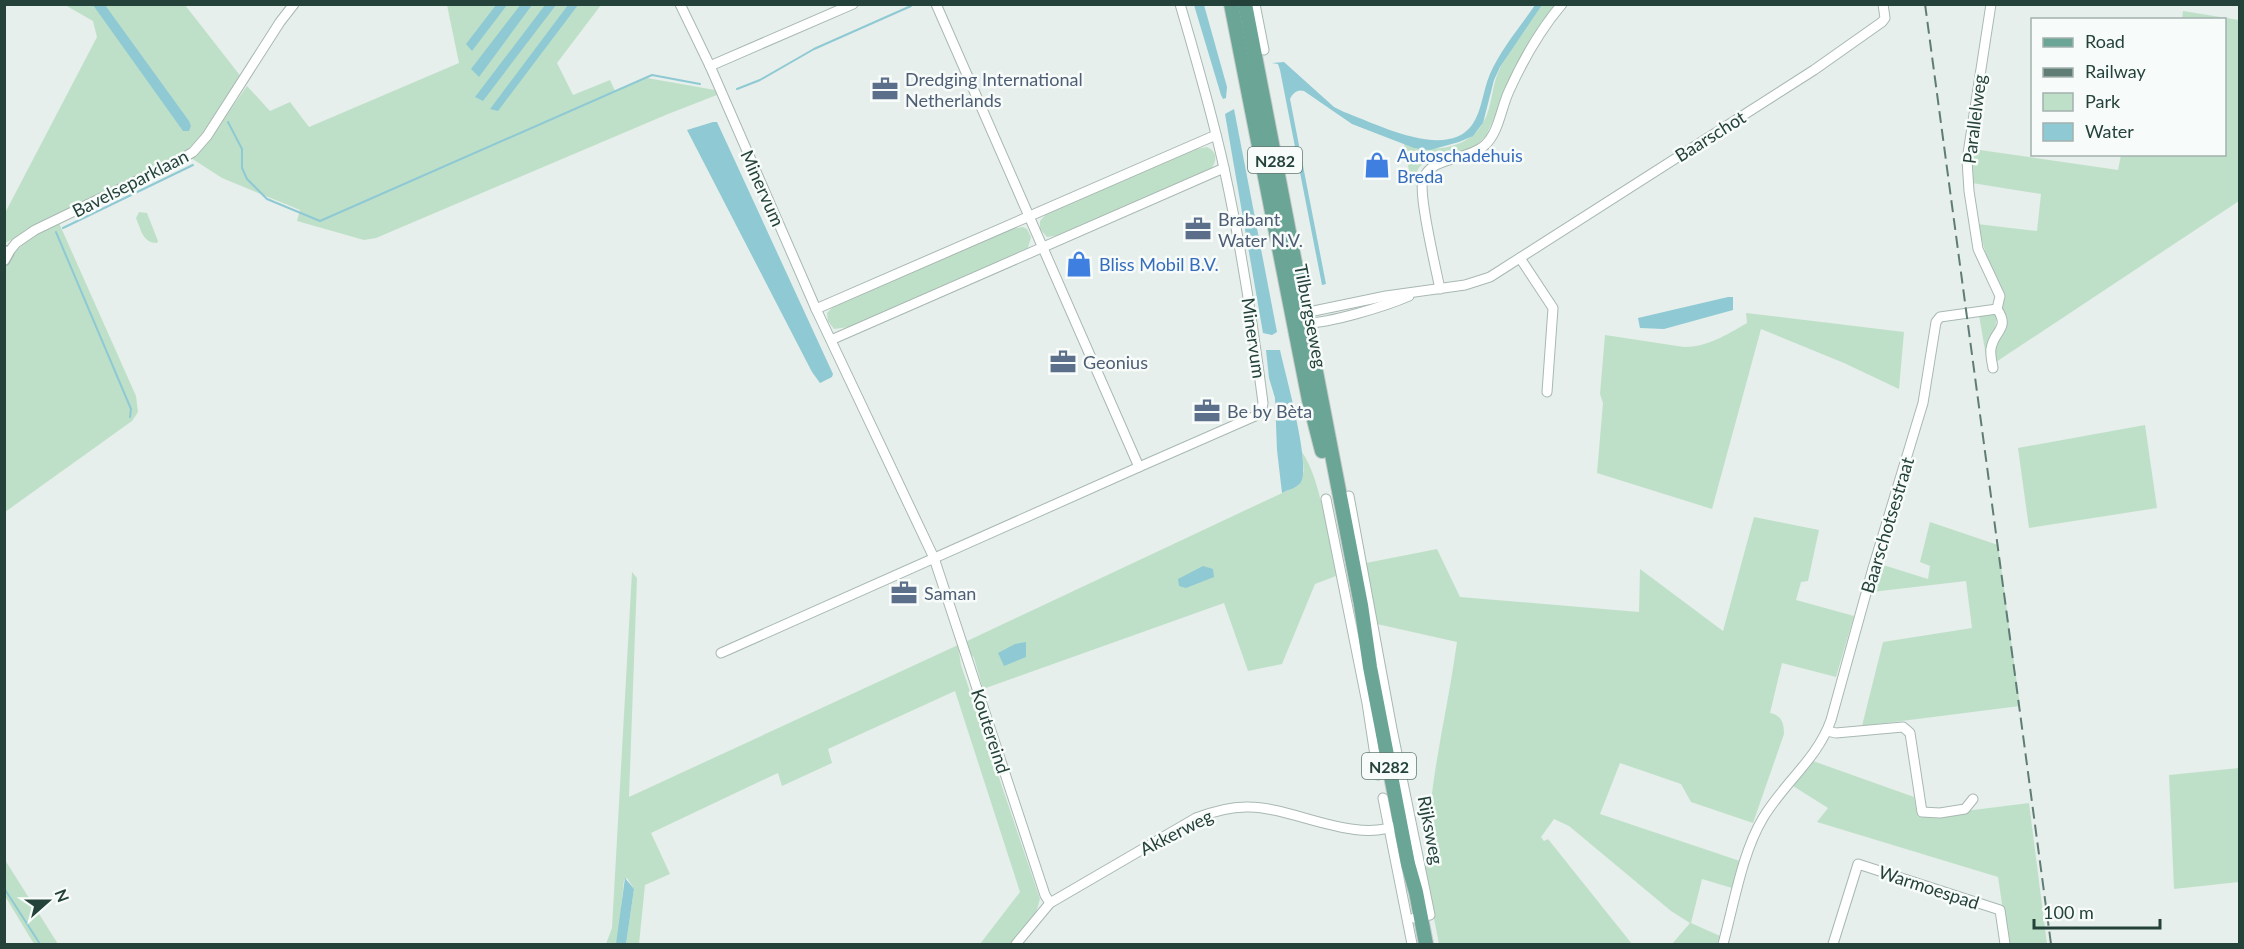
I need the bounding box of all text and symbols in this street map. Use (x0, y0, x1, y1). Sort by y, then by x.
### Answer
legend (2031, 18, 2226, 156)
text: Road (2085, 30, 2125, 52)
text: Railway (2085, 60, 2146, 82)
place label: Dredging International Netherlands (905, 68, 1083, 111)
street label: Parallelweg (1958, 73, 1990, 165)
office icon: Dredging International Netherlands (870, 74, 900, 104)
text: Park (2085, 90, 2121, 112)
street label: Baarschot (1671, 106, 1750, 166)
text: Water (2085, 120, 2134, 142)
street label: Bavelseparklaan (68, 144, 192, 222)
place label: Autoschadehuis Breda (1397, 144, 1523, 187)
street label: Minervum (736, 146, 790, 230)
road number: N282 (1248, 147, 1302, 173)
shop icon: Autoschadehuis Breda (1362, 150, 1392, 180)
place label: Brabant Water N.V. (1218, 208, 1303, 251)
office icon: Brabant Water N.V. (1183, 214, 1213, 244)
shop icon: Bliss Mobil B.V. (1064, 249, 1094, 279)
place label: Bliss Mobil B.V. (1099, 253, 1219, 275)
street label: Tilburgseweg (1290, 262, 1332, 370)
street label: Minervum (1237, 296, 1271, 380)
office icon: Geonius (1048, 347, 1078, 377)
place label: Geonius (1083, 351, 1148, 373)
office icon: Be by Bèta (1192, 396, 1222, 426)
place label: Be by Bèta (1227, 400, 1312, 422)
street label: Baarschotsestraat (1856, 454, 1918, 596)
office icon: Saman (889, 578, 919, 608)
place label: Saman (924, 582, 976, 604)
street label: Koutereind (967, 686, 1015, 776)
road number: N282 (1362, 753, 1416, 779)
street label: Rijksweg (1414, 794, 1448, 866)
street label: Akkerweg (1136, 804, 1216, 860)
street label: Warmoespad (1876, 860, 1982, 914)
north arrow (18, 871, 78, 931)
text: N (51, 886, 74, 905)
scale bar (2034, 892, 2160, 930)
text: 100 m (2043, 901, 2094, 923)

